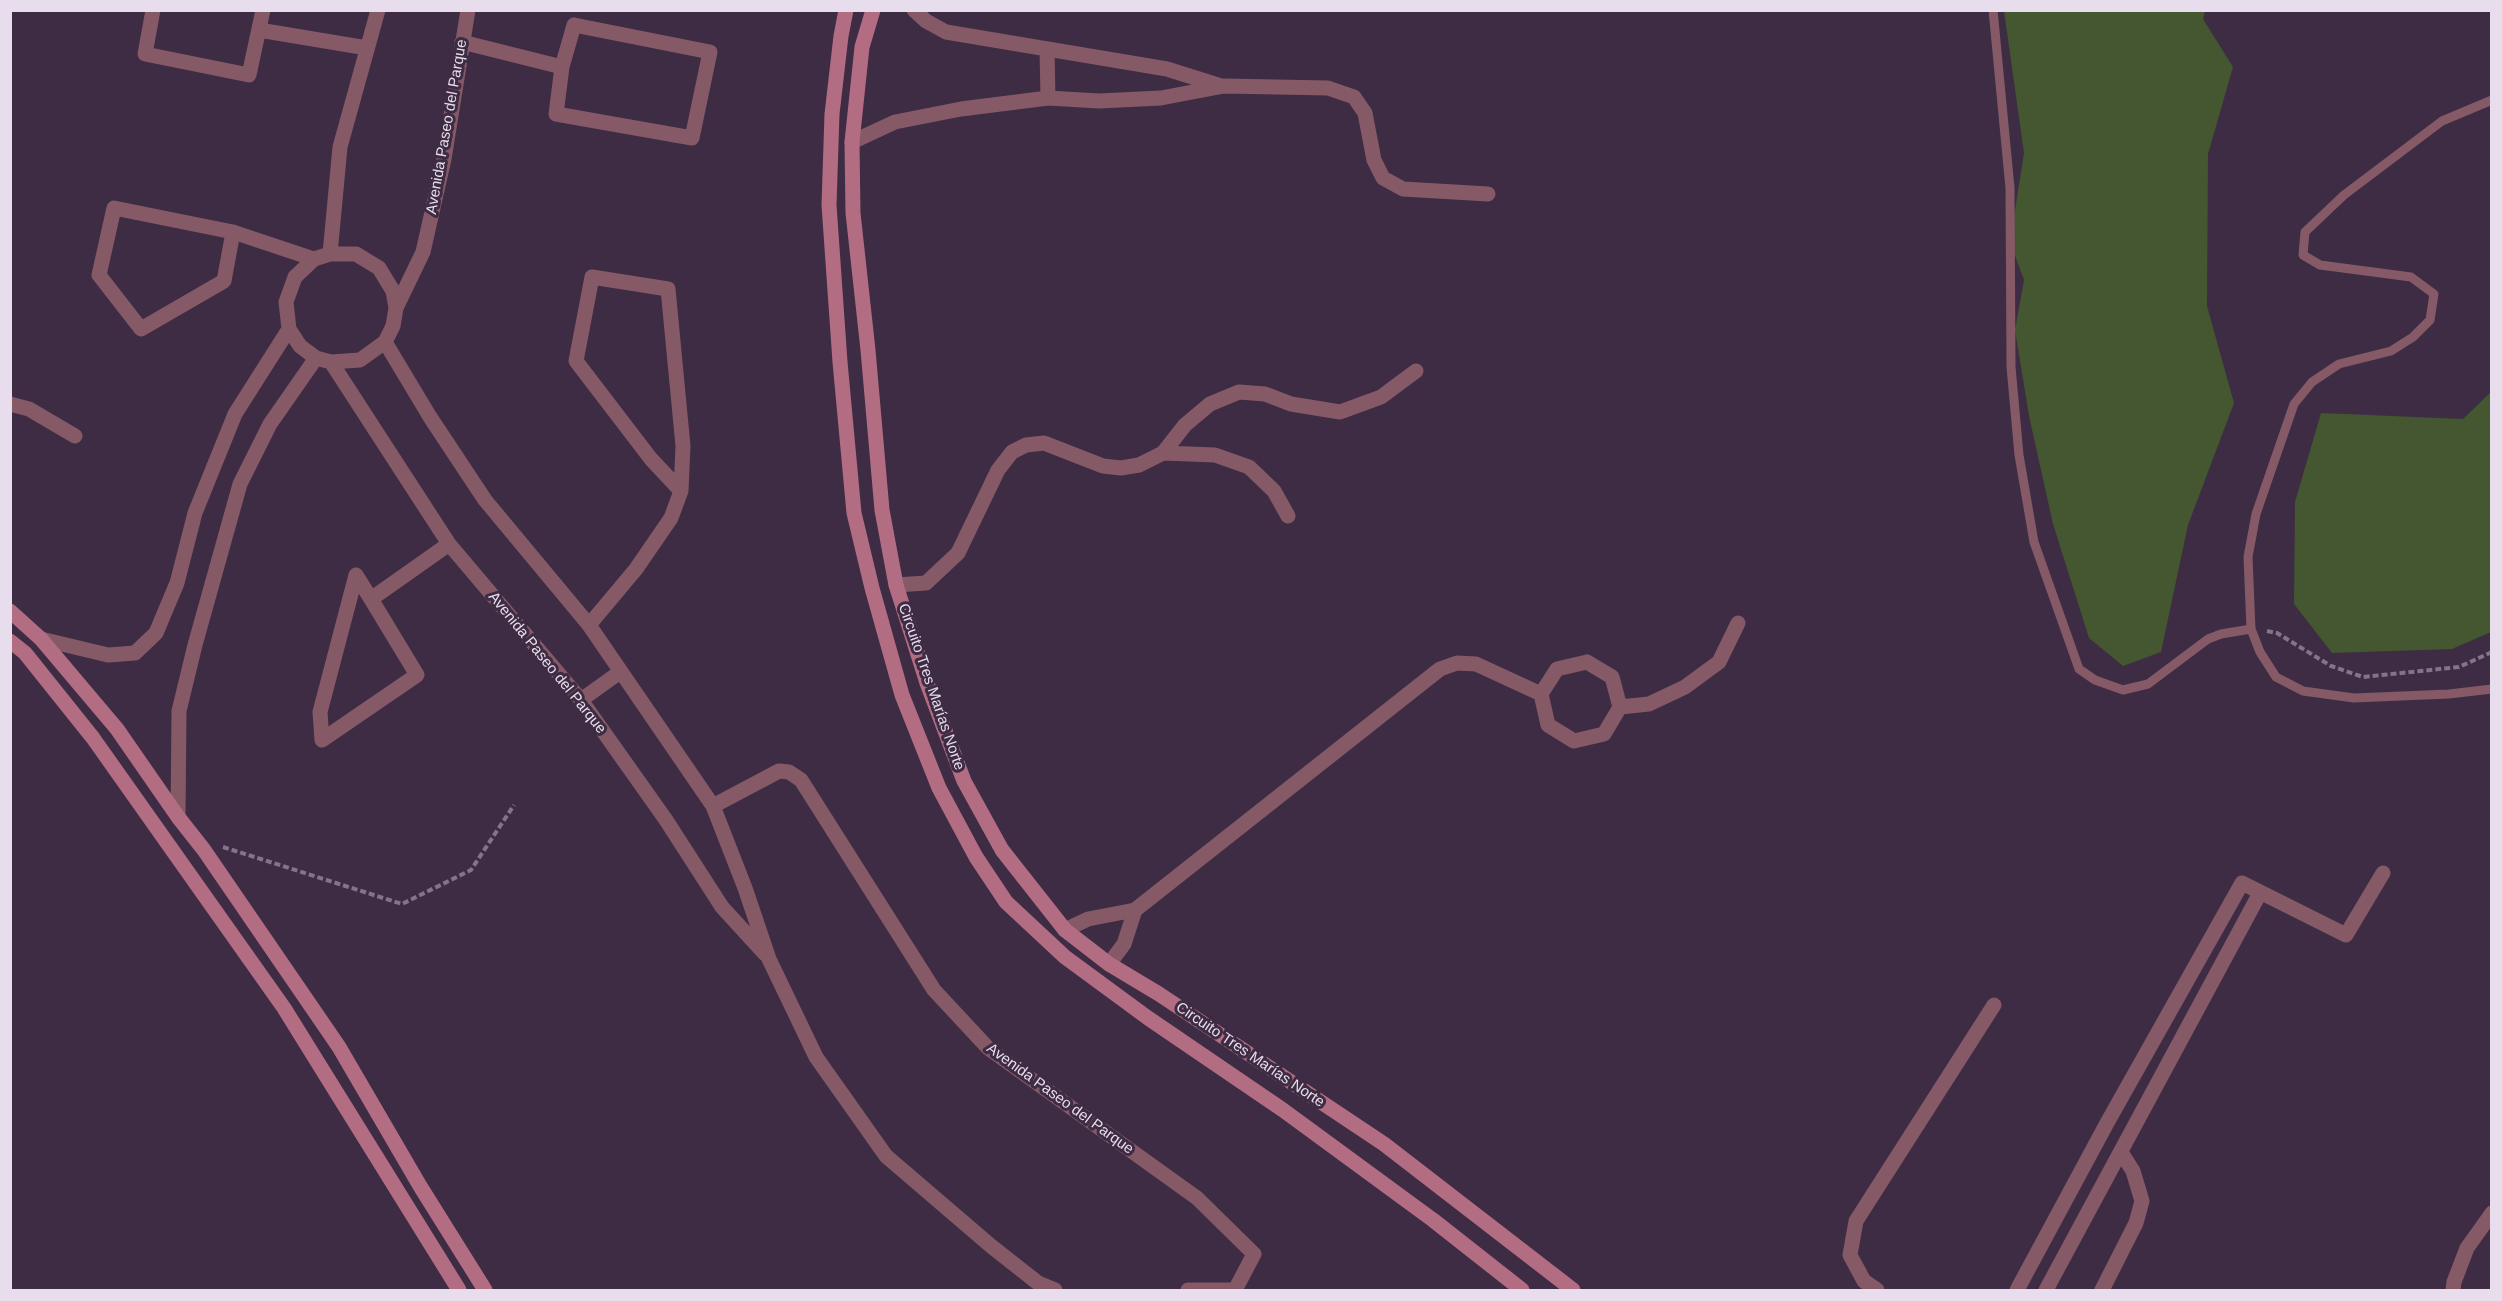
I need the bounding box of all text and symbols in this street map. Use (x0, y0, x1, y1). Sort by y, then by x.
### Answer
street label: Avenida Paseo del Parque (423, 38, 471, 216)
street label: Avenida Paseo del Parque (484, 588, 610, 738)
street label: Circuito Tres Marías Norte (894, 601, 968, 773)
street label: Circuito Tres Marías Norte (1172, 999, 1328, 1111)
street label: Avenida Paseo del Parque (983, 1040, 1137, 1158)

